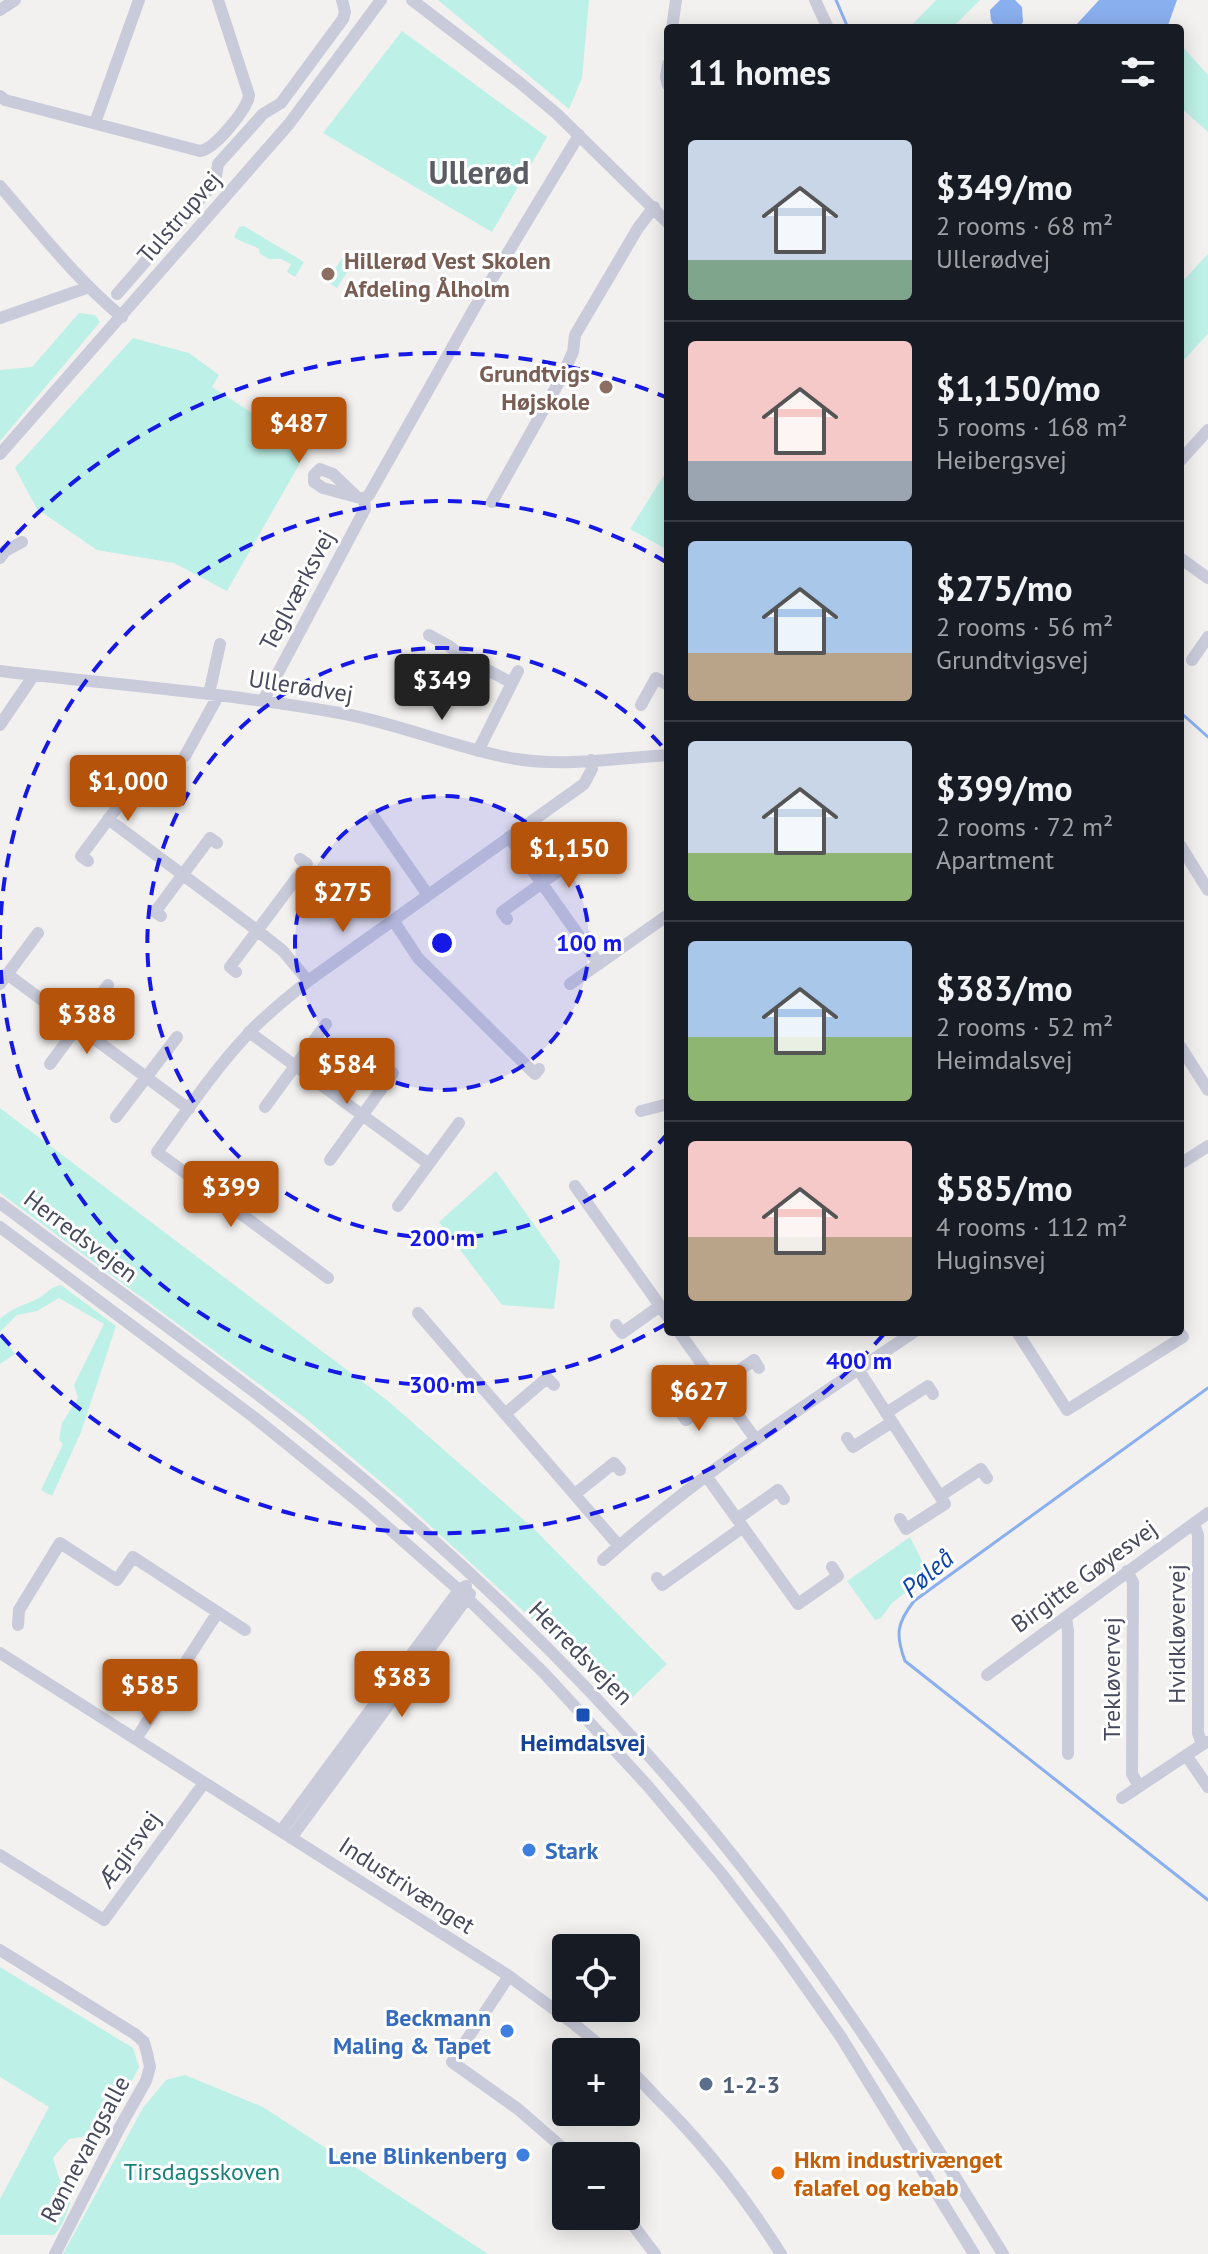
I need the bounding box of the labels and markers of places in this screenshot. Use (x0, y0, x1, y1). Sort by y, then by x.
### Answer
place label: Hillerød Vest Skolen Afdeling Ålholm (344, 245, 551, 304)
marker: Hillerød Vest Skolen Afdeling Ålholm (319, 265, 337, 283)
place label: Grundtvigs Højskole (479, 358, 590, 417)
marker: Grundtvigs Højskole (597, 378, 615, 396)
pin: $487 (252, 397, 346, 465)
pin: $349 (395, 654, 489, 722)
pin: $1,000 (63, 755, 193, 823)
pin: $1,150 (504, 822, 634, 890)
pin: $275 (296, 866, 390, 934)
centre of rings (428, 929, 456, 957)
pin: $388 (40, 988, 134, 1056)
pin: $584 (300, 1038, 394, 1106)
pin: $399 (184, 1161, 278, 1229)
pin: $627 (652, 1365, 746, 1433)
pin: $383 (355, 1651, 449, 1719)
pin: $585 (103, 1659, 197, 1727)
marker: Heimdalsvej (574, 1706, 592, 1724)
place label: Heimdalsvej (520, 1727, 646, 1758)
place label: Stark (545, 1835, 598, 1866)
marker: Stark (520, 1841, 538, 1859)
place label: Beckmann Maling & Tapet (333, 2002, 492, 2061)
marker: Beckmann Maling & Tapet (498, 2022, 516, 2040)
place label: 1-2-3 (722, 2069, 780, 2100)
marker: 1-2-3 (697, 2075, 715, 2093)
place label: Lene Blinkenberg (328, 2140, 507, 2171)
place label: Hkm industrivænget falafel og kebab (794, 2144, 1003, 2203)
marker: Lene Blinkenberg (514, 2146, 532, 2164)
marker: Hkm industrivænget falafel og kebab (769, 2164, 787, 2182)

